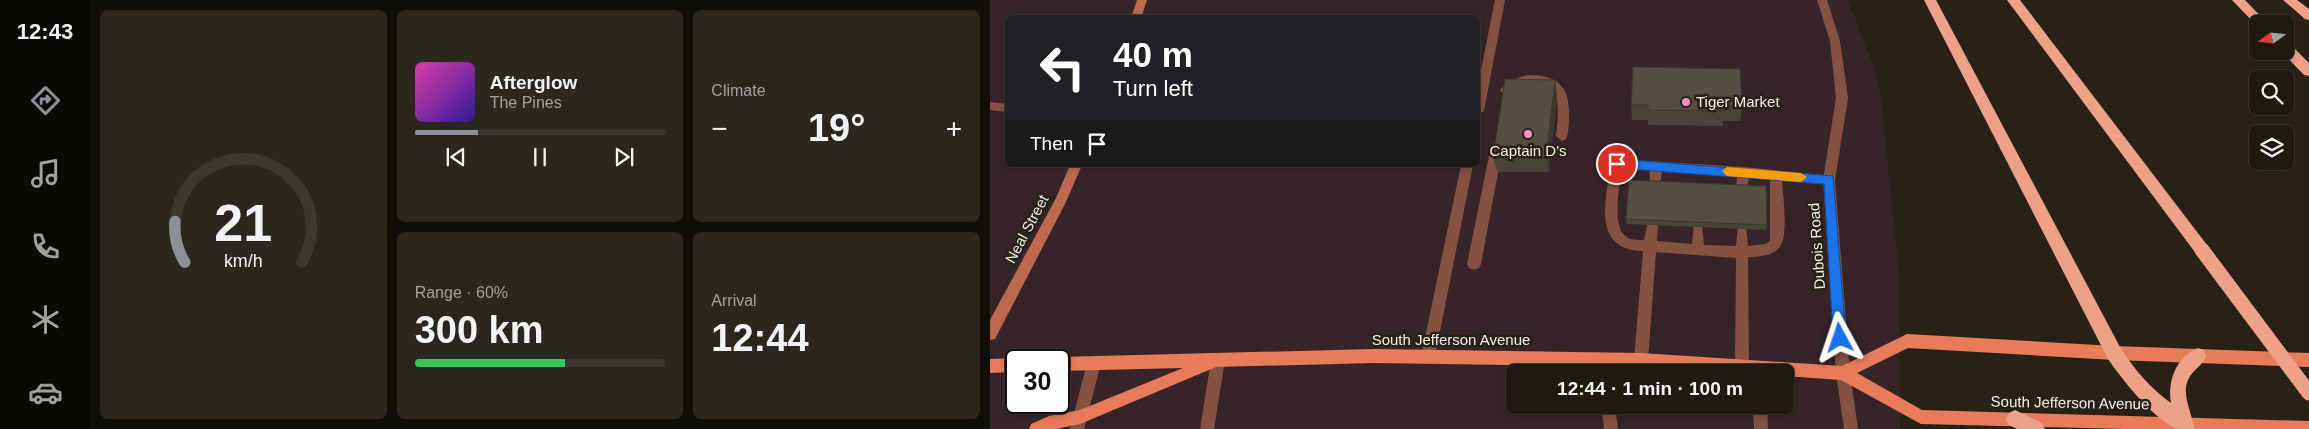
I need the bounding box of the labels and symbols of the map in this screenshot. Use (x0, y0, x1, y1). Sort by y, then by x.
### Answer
north arrow (2249, 15, 2294, 60)
place label: Tiger Market (1696, 93, 1780, 110)
marker: Tiger Market (1680, 96, 1692, 108)
marker: Captain D's (1522, 128, 1534, 140)
place label: Captain D's (1489, 142, 1567, 159)
pin (1596, 143, 1638, 185)
street label: Neal Street (1001, 191, 1052, 266)
street label: Dubois Road (1805, 202, 1828, 290)
position arrow (1813, 311, 1865, 363)
street label: South Jefferson Avenue (1372, 331, 1530, 348)
speed limit sign: 30 (1005, 349, 1070, 414)
street label: South Jefferson Avenue (1990, 393, 2150, 412)

